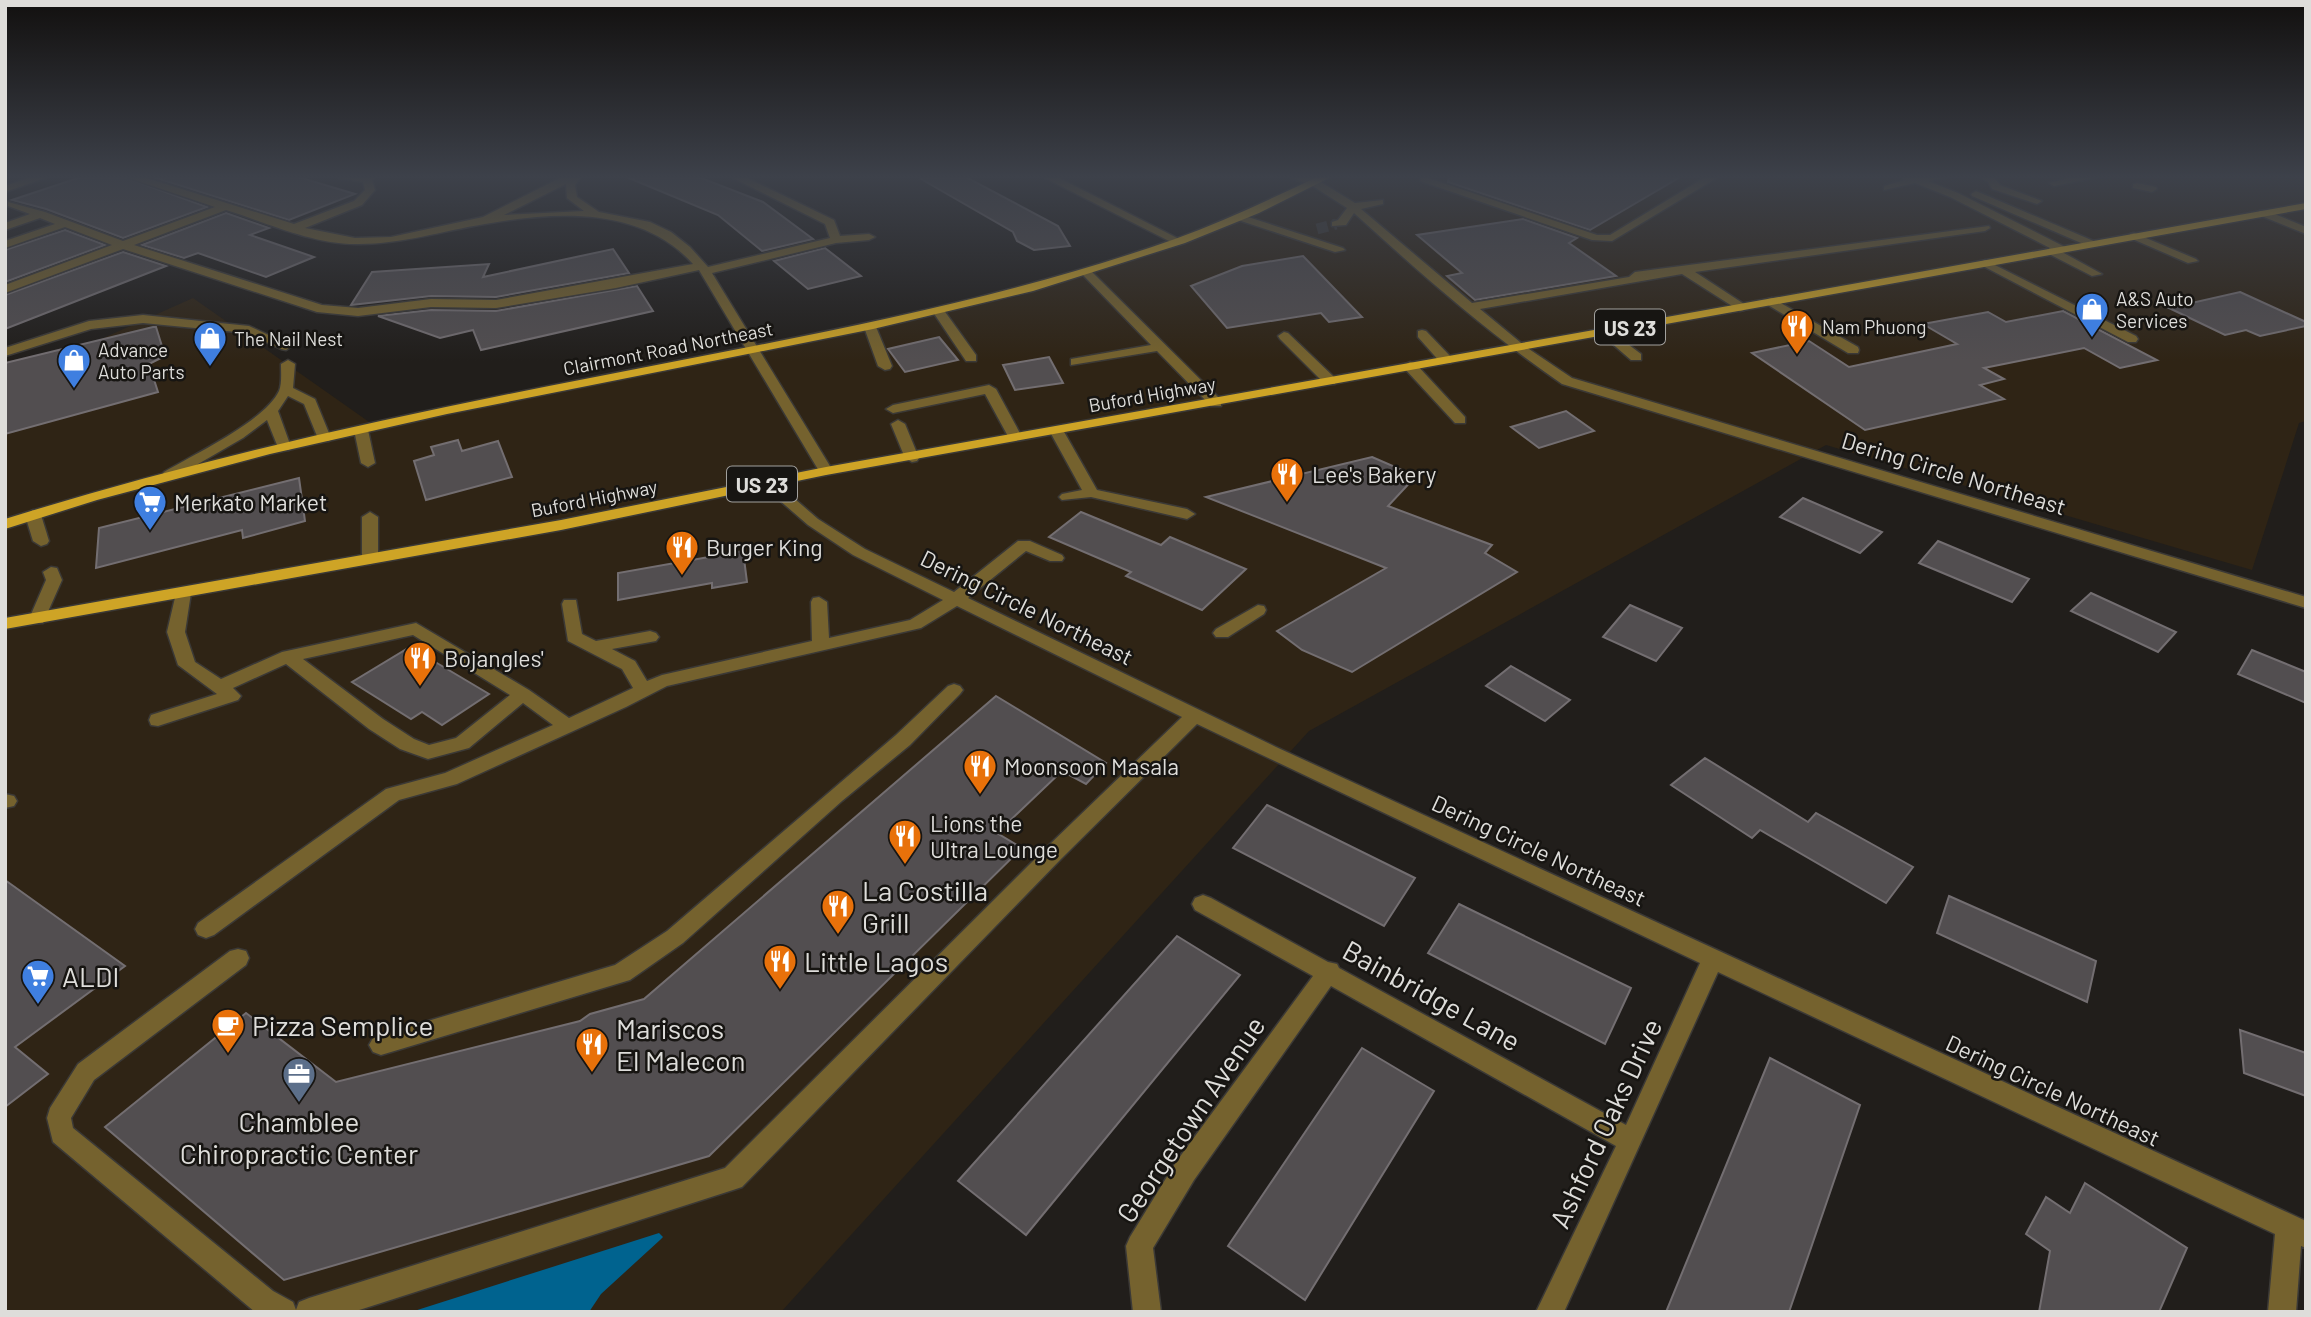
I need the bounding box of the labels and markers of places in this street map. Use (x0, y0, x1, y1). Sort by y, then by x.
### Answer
place label: A&S Auto Services (2116, 287, 2194, 332)
shop icon: A&S Auto Services (2073, 290, 2111, 339)
restaurant icon: Nam Phuong (1778, 307, 1816, 356)
place label: Nam Phuong (1822, 315, 1927, 338)
shop icon: The Nail Nest (191, 319, 229, 368)
place label: The Nail Nest (234, 327, 343, 350)
place label: Advance Auto Parts (98, 338, 185, 383)
shop icon: Advance Auto Parts (55, 341, 93, 390)
restaurant icon: Lee's Bakery (1268, 455, 1306, 504)
place label: Lee's Bakery (1312, 460, 1437, 488)
supermarket icon: Merkato Market (131, 483, 169, 532)
place label: Merkato Market (174, 488, 327, 516)
restaurant icon: Burger King (663, 528, 701, 577)
place label: Burger King (706, 533, 823, 561)
restaurant icon: Bojangles' (401, 639, 439, 688)
place label: Bojangles' (444, 644, 544, 672)
restaurant icon: Moonsoon Masala (961, 747, 999, 796)
place label: Moonsoon Masala (1004, 752, 1179, 780)
place label: Lions the Ultra Lounge (930, 809, 1058, 863)
restaurant icon: Lions the Ultra Lounge (886, 817, 924, 866)
place label: La Costilla Grill (862, 873, 988, 939)
restaurant icon: La Costilla Grill (819, 887, 857, 936)
restaurant icon: Little Lagos (761, 942, 799, 991)
place label: Little Lagos (804, 944, 948, 978)
supermarket icon: ALDI (19, 957, 57, 1006)
place label: ALDI (62, 959, 119, 993)
cafe icon: Pizza Semplice (209, 1006, 247, 1055)
place label: Pizza Semplice (252, 1008, 433, 1042)
place label: Mariscos El Malecon (616, 1011, 746, 1077)
restaurant icon: Mariscos El Malecon (573, 1025, 611, 1074)
office icon: Chamblee Chiropractic Center (280, 1055, 318, 1104)
place label: Chamblee Chiropractic Center (180, 1104, 418, 1170)

